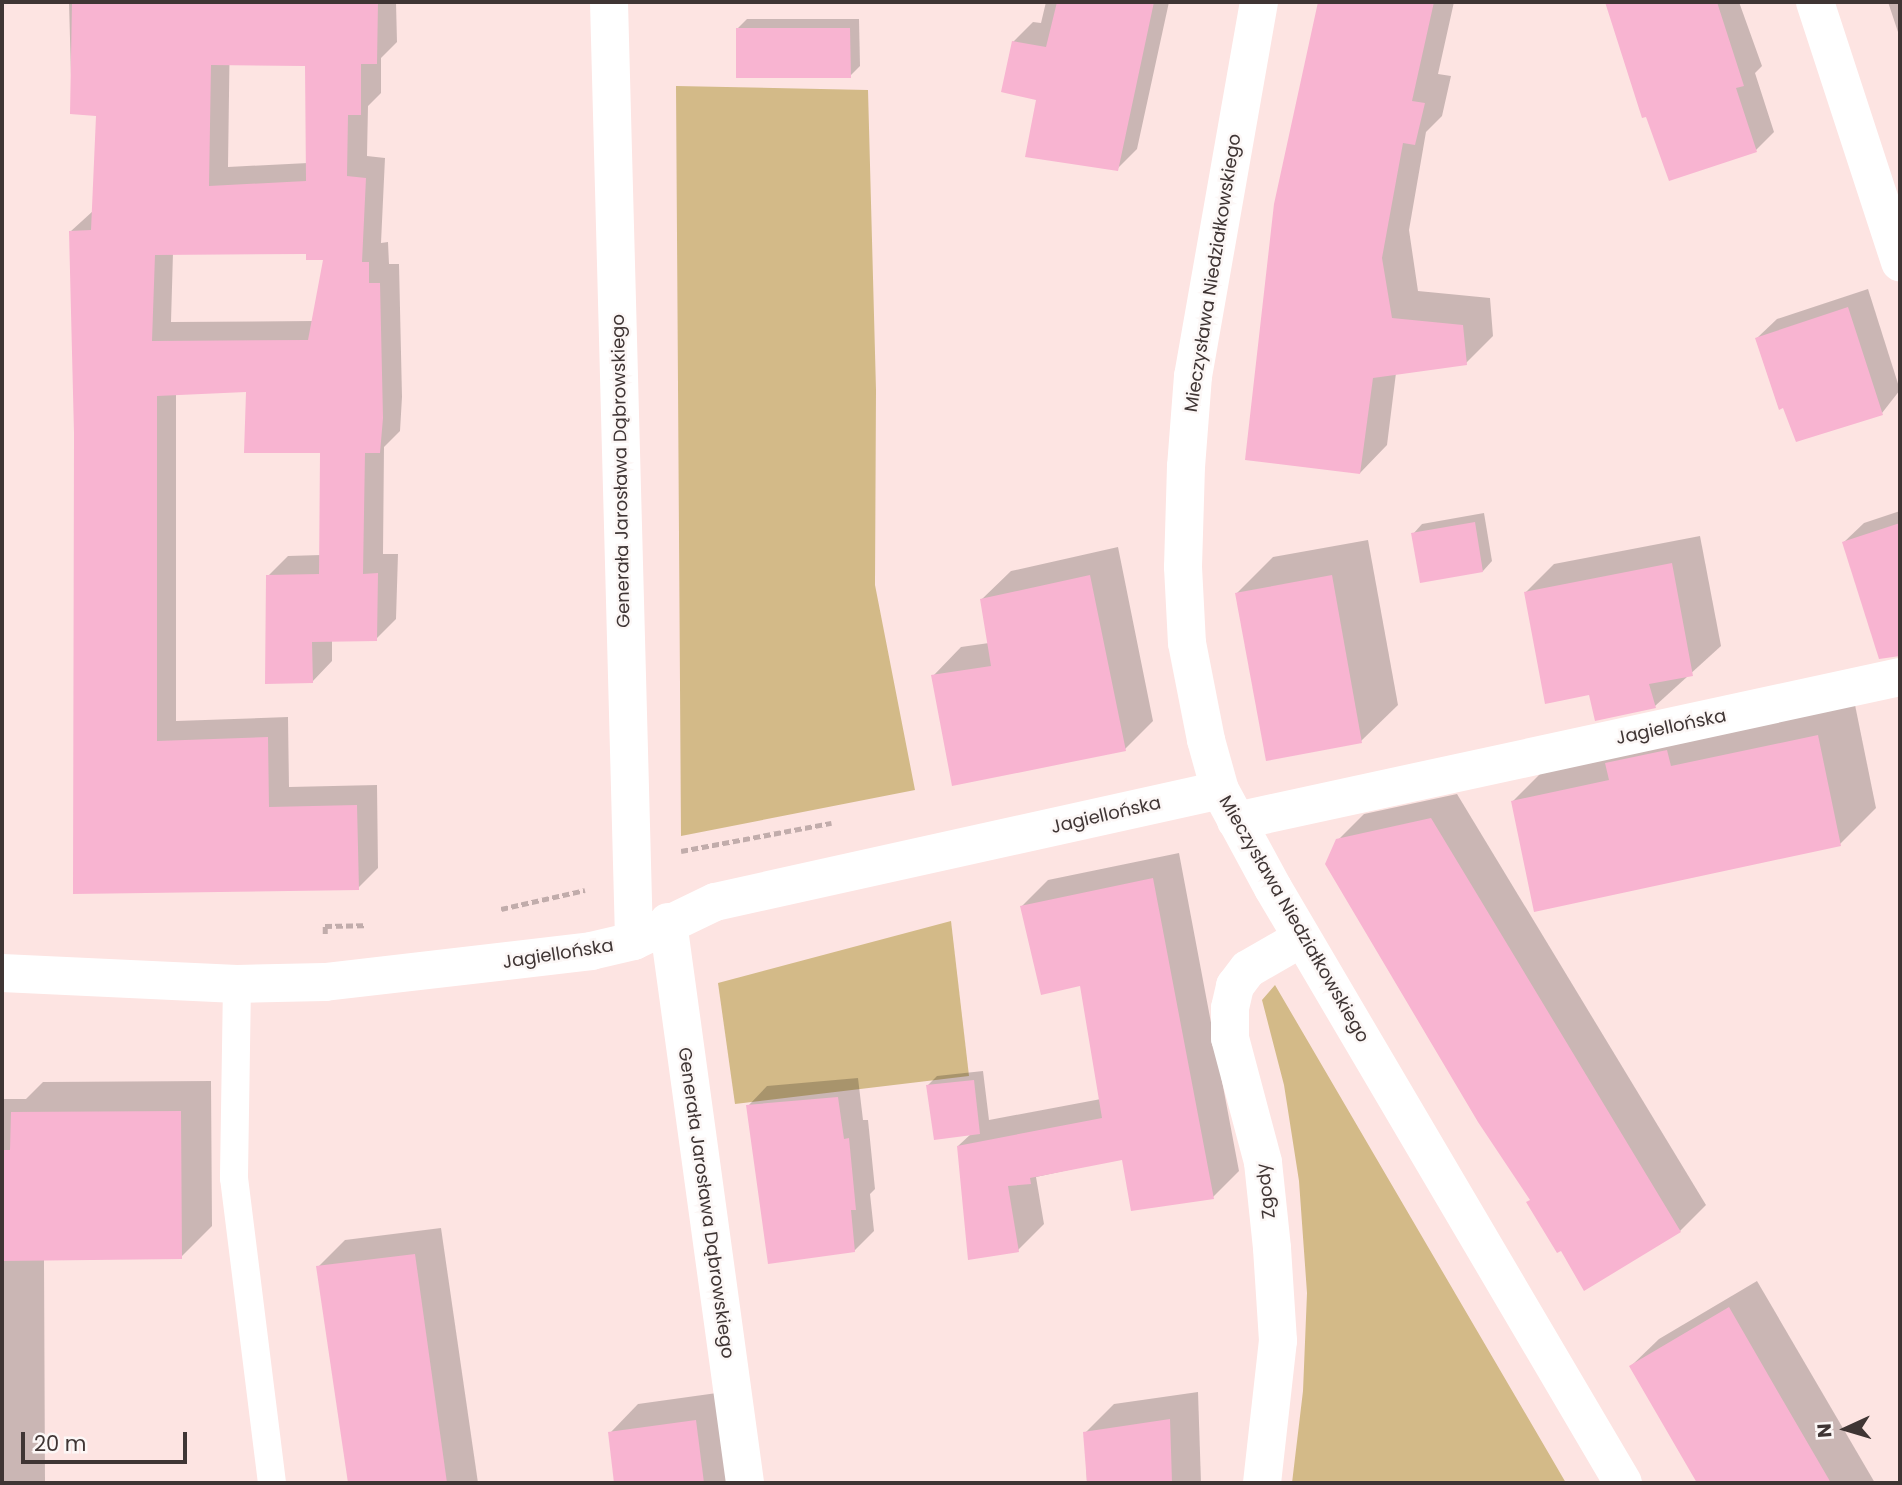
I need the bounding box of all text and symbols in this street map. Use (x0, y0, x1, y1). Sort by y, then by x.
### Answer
street label: Mieczysława Niedziałkowskiego (1180, 132, 1246, 414)
street label: Generała Jarosława Dąbrowskiego (607, 314, 635, 628)
street label: Jagiellońska (1614, 705, 1728, 749)
street label: Jagiellońska (1049, 792, 1163, 838)
street label: Mieczysława Niedziałkowskiego (1214, 792, 1374, 1046)
street label: Jagiellońska (501, 935, 615, 973)
street label: Generała Jarosława Dąbrowskiego (673, 1046, 739, 1360)
street label: Zgody (1252, 1162, 1280, 1220)
north arrow (1811, 1394, 1881, 1464)
scale bar (24, 1418, 191, 1462)
text: N (1811, 1422, 1839, 1439)
text: 20 m (34, 1429, 87, 1458)

